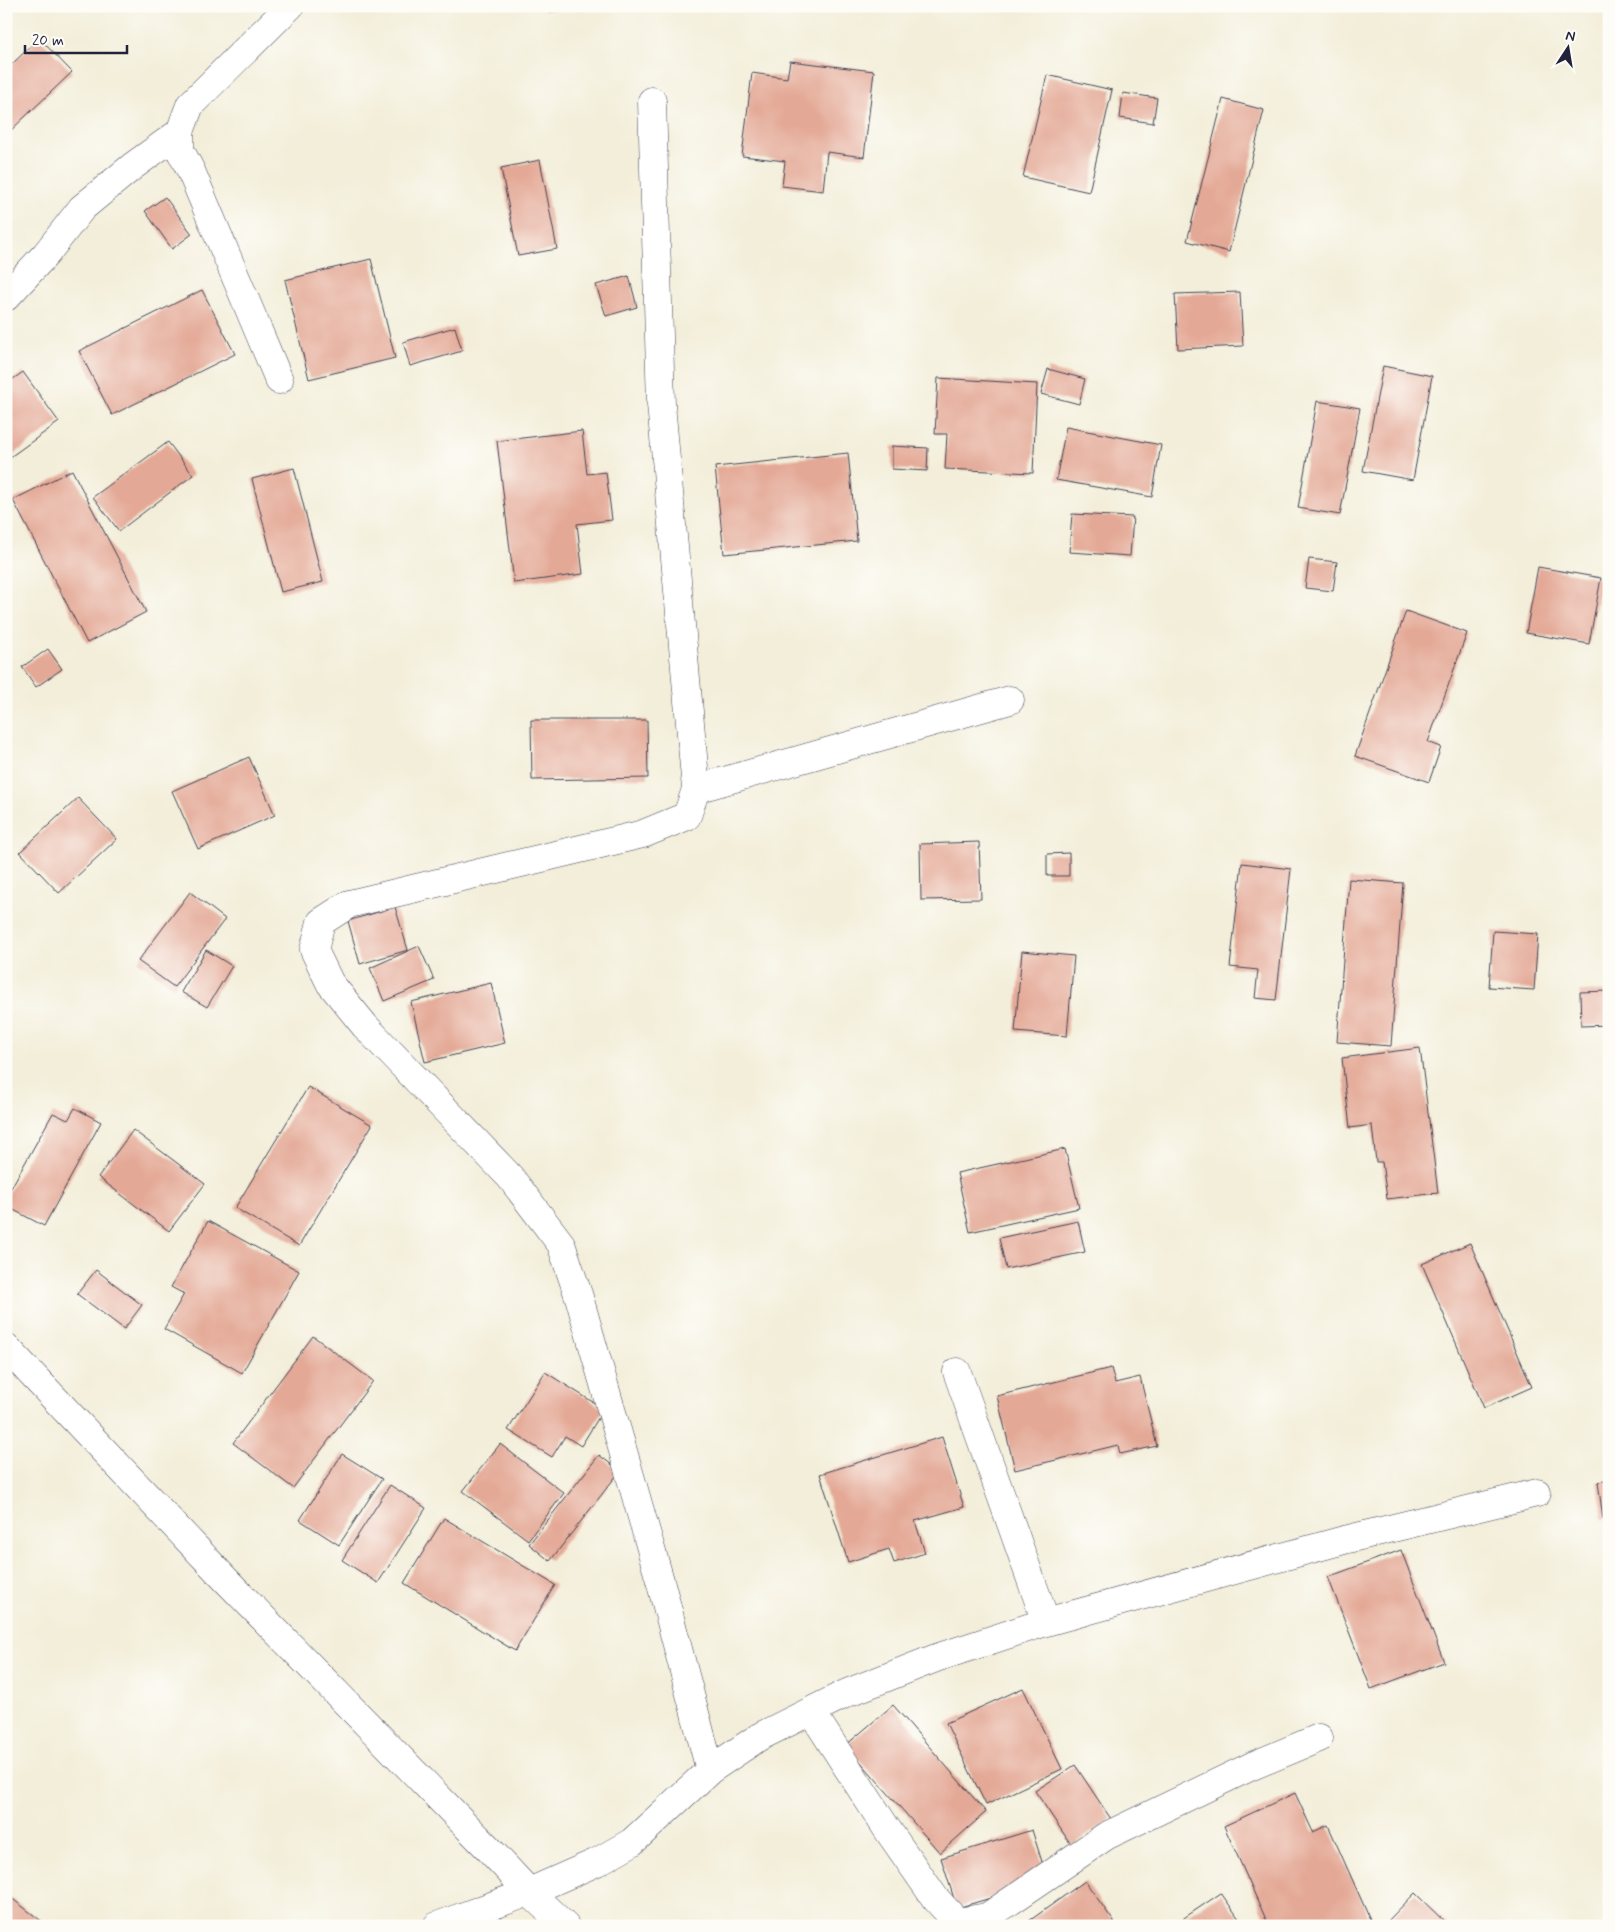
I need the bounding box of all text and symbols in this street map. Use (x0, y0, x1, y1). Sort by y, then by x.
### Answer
scale bar (25, 22, 128, 54)
north arrow (1542, 22, 1592, 72)
text: N (1564, 26, 1577, 46)
text: 20 m (32, 31, 64, 51)

